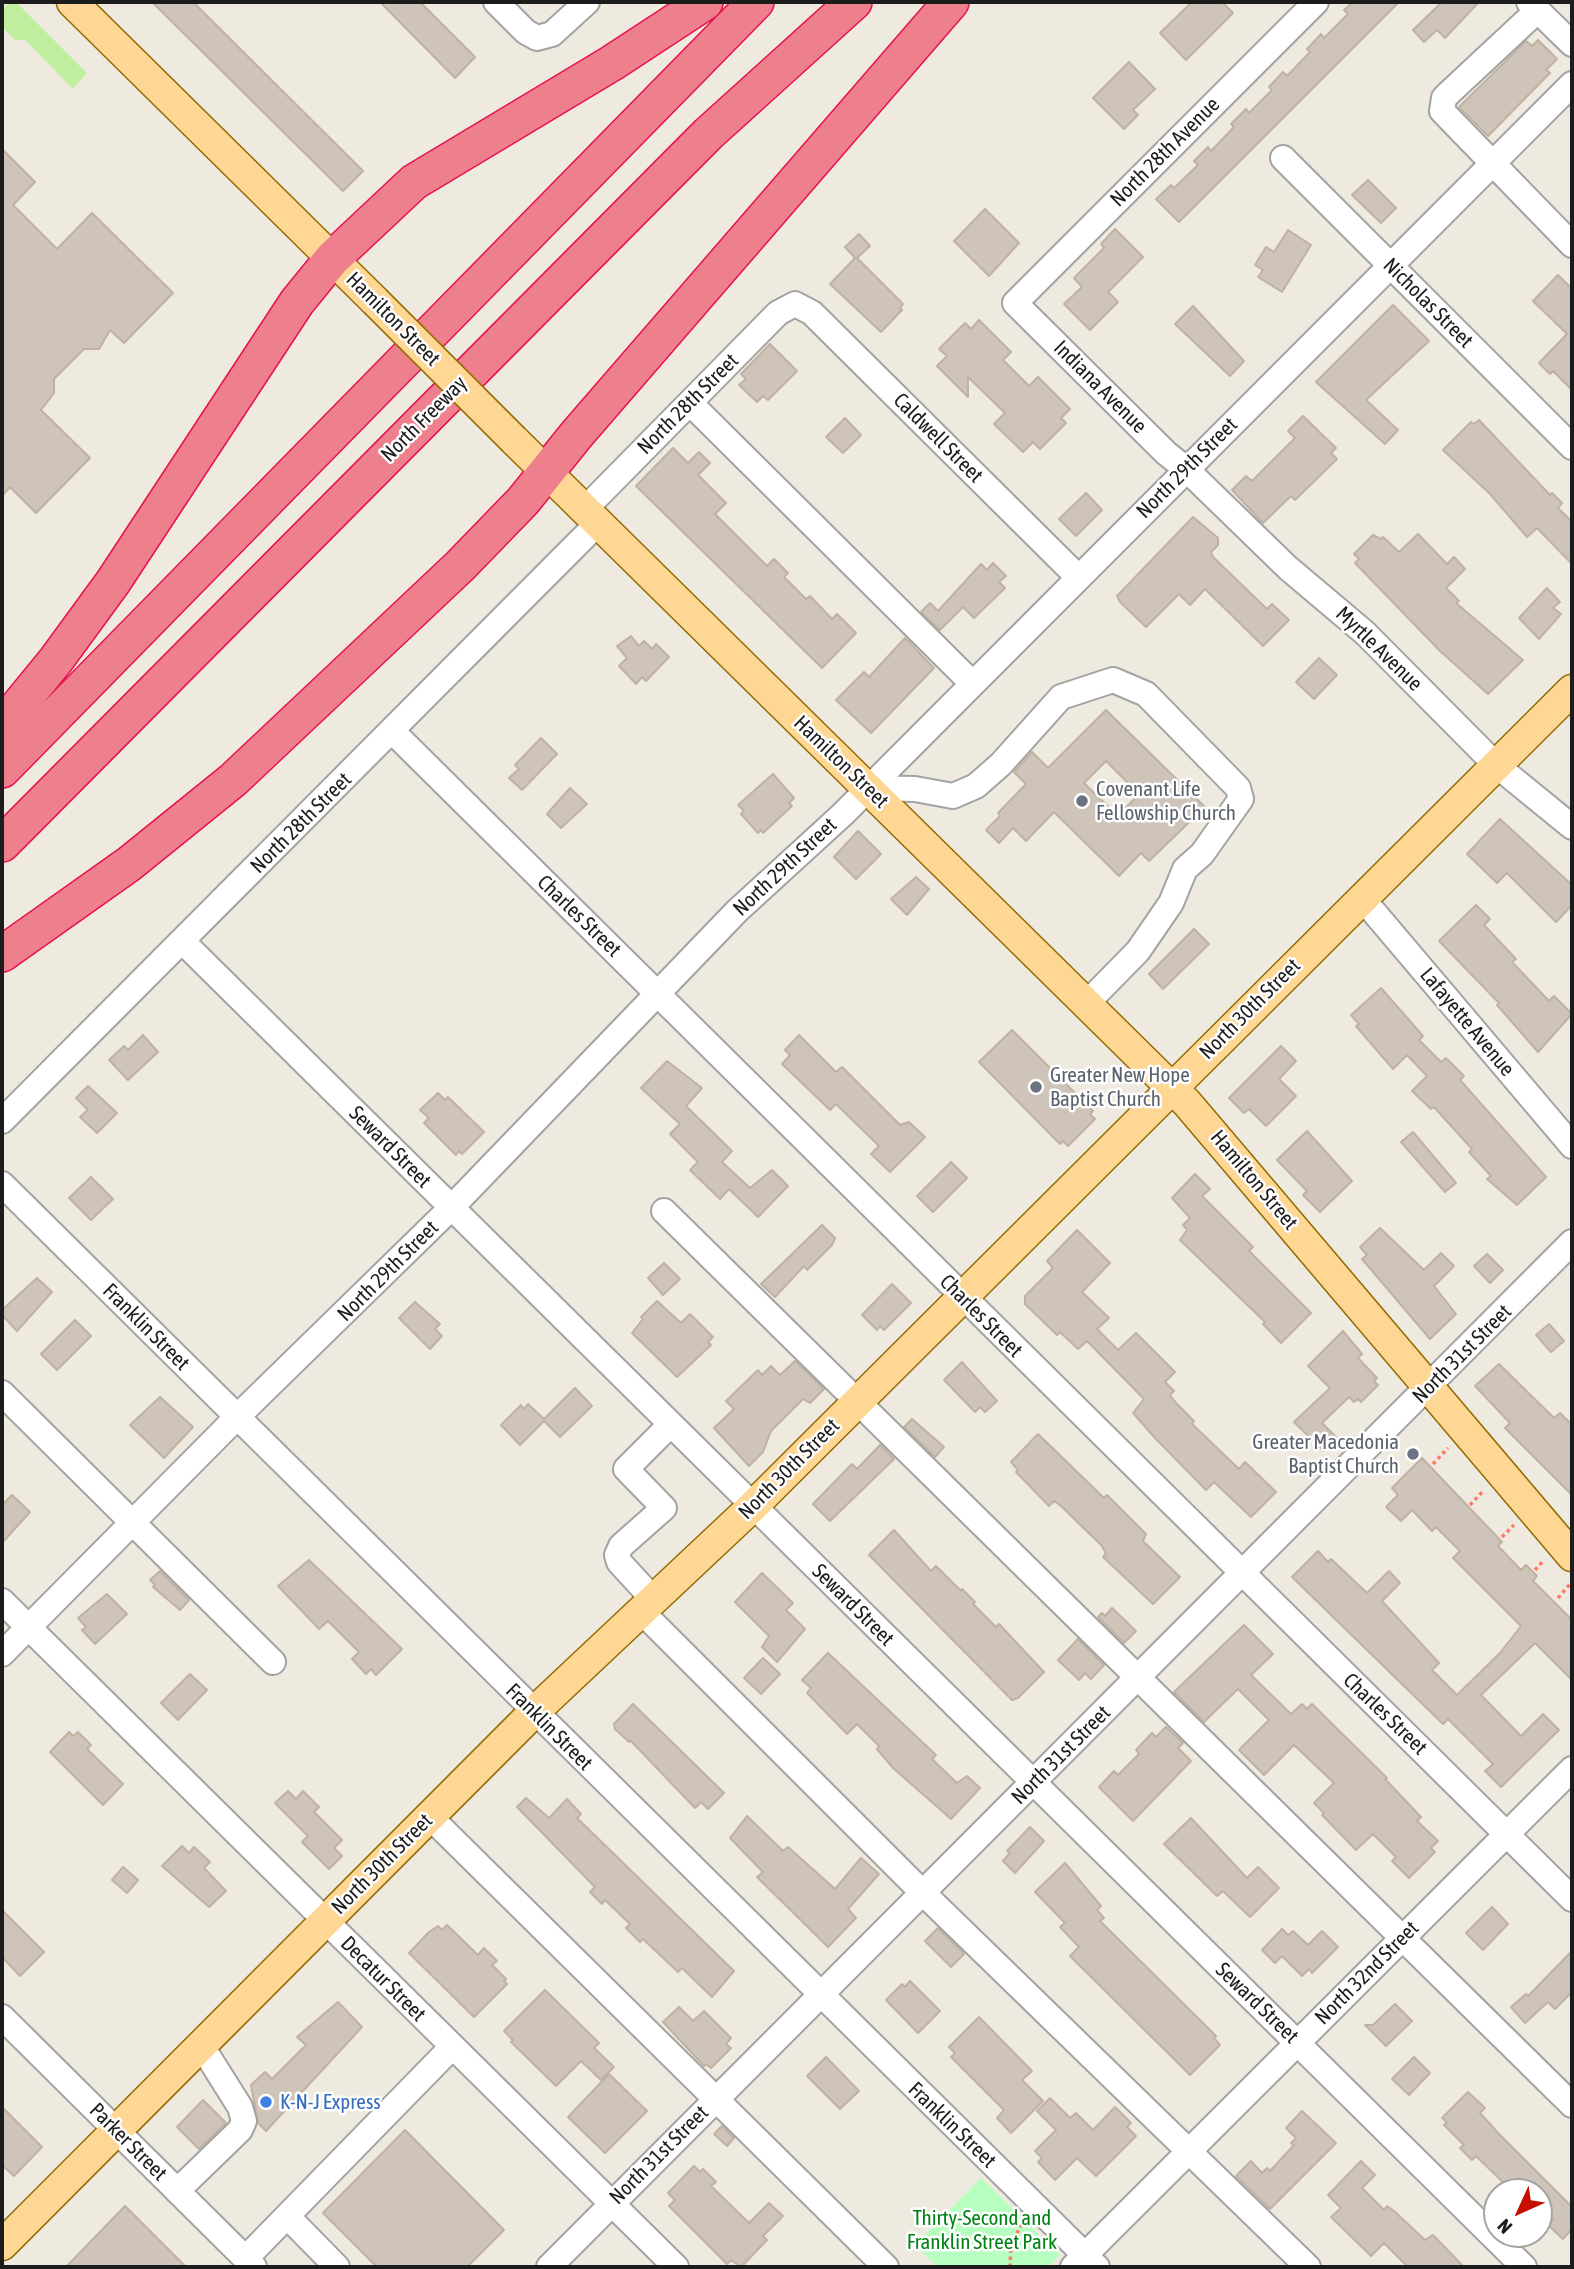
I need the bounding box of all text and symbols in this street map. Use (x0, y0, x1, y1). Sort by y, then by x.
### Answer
street label: North 28th Avenue (1105, 92, 1225, 212)
street label: Nicholas Street (1378, 253, 1478, 353)
street label: Hamilton Street (341, 267, 445, 371)
street label: Indiana Avenue (1048, 335, 1152, 439)
street label: North 28th Street (632, 348, 744, 460)
street label: North Freeway (376, 371, 472, 467)
street label: Caldwell Street (888, 388, 988, 488)
street label: North 29th Street (1131, 412, 1243, 524)
street label: Myrtle Avenue (1330, 602, 1428, 696)
street label: Hamilton Street (788, 710, 894, 814)
street label: North 28th Street (245, 767, 357, 879)
place label: Covenant Life Fellowship Church (1096, 776, 1236, 826)
marker: Covenant Life Fellowship Church (1074, 793, 1090, 809)
street label: North 29th Street (728, 813, 842, 921)
street label: Charles Street (532, 870, 626, 962)
street label: North 30th Street (1194, 953, 1306, 1065)
street label: Lafayette Avenue (1414, 963, 1520, 1081)
place label: Greater New Hope Baptist Church (1050, 1062, 1190, 1112)
marker: Greater New Hope Baptist Church (1028, 1079, 1044, 1095)
street label: Seward Street (344, 1101, 436, 1193)
street label: Hamilton Street (1205, 1125, 1303, 1235)
street label: North 29th Street (332, 1215, 444, 1327)
street label: Charles Street (934, 1269, 1028, 1363)
street label: Franklin Street (97, 1278, 195, 1376)
street label: North 31st Street (1407, 1299, 1517, 1409)
street label: North 30th Street (733, 1413, 845, 1525)
place label: Greater Macedonia Baptist Church (1252, 1429, 1399, 1479)
marker: Greater Macedonia Baptist Church (1405, 1446, 1421, 1462)
street label: Seward Street (807, 1559, 899, 1651)
street label: Charles Street (1338, 1668, 1432, 1760)
street label: Franklin Street (500, 1678, 598, 1776)
street label: North 31st Street (1006, 1700, 1116, 1810)
street label: North 30th Street (326, 1808, 438, 1920)
street label: North 32nd Street (1310, 1916, 1424, 2030)
street label: Decatur Street (335, 1931, 431, 2027)
street label: Seward Street (1210, 1957, 1304, 2049)
street label: Franklin Street (903, 2077, 1001, 2173)
place label: K-N-J Express (280, 2089, 381, 2115)
marker: K-N-J Express (258, 2094, 274, 2110)
street label: Parker Street (84, 2098, 172, 2186)
street label: North 31st Street (604, 2100, 714, 2210)
north arrow (1483, 2178, 1553, 2248)
park label: Thirty-Second and Franklin Street Park (907, 2205, 1057, 2255)
text: N (1493, 2215, 1516, 2238)

